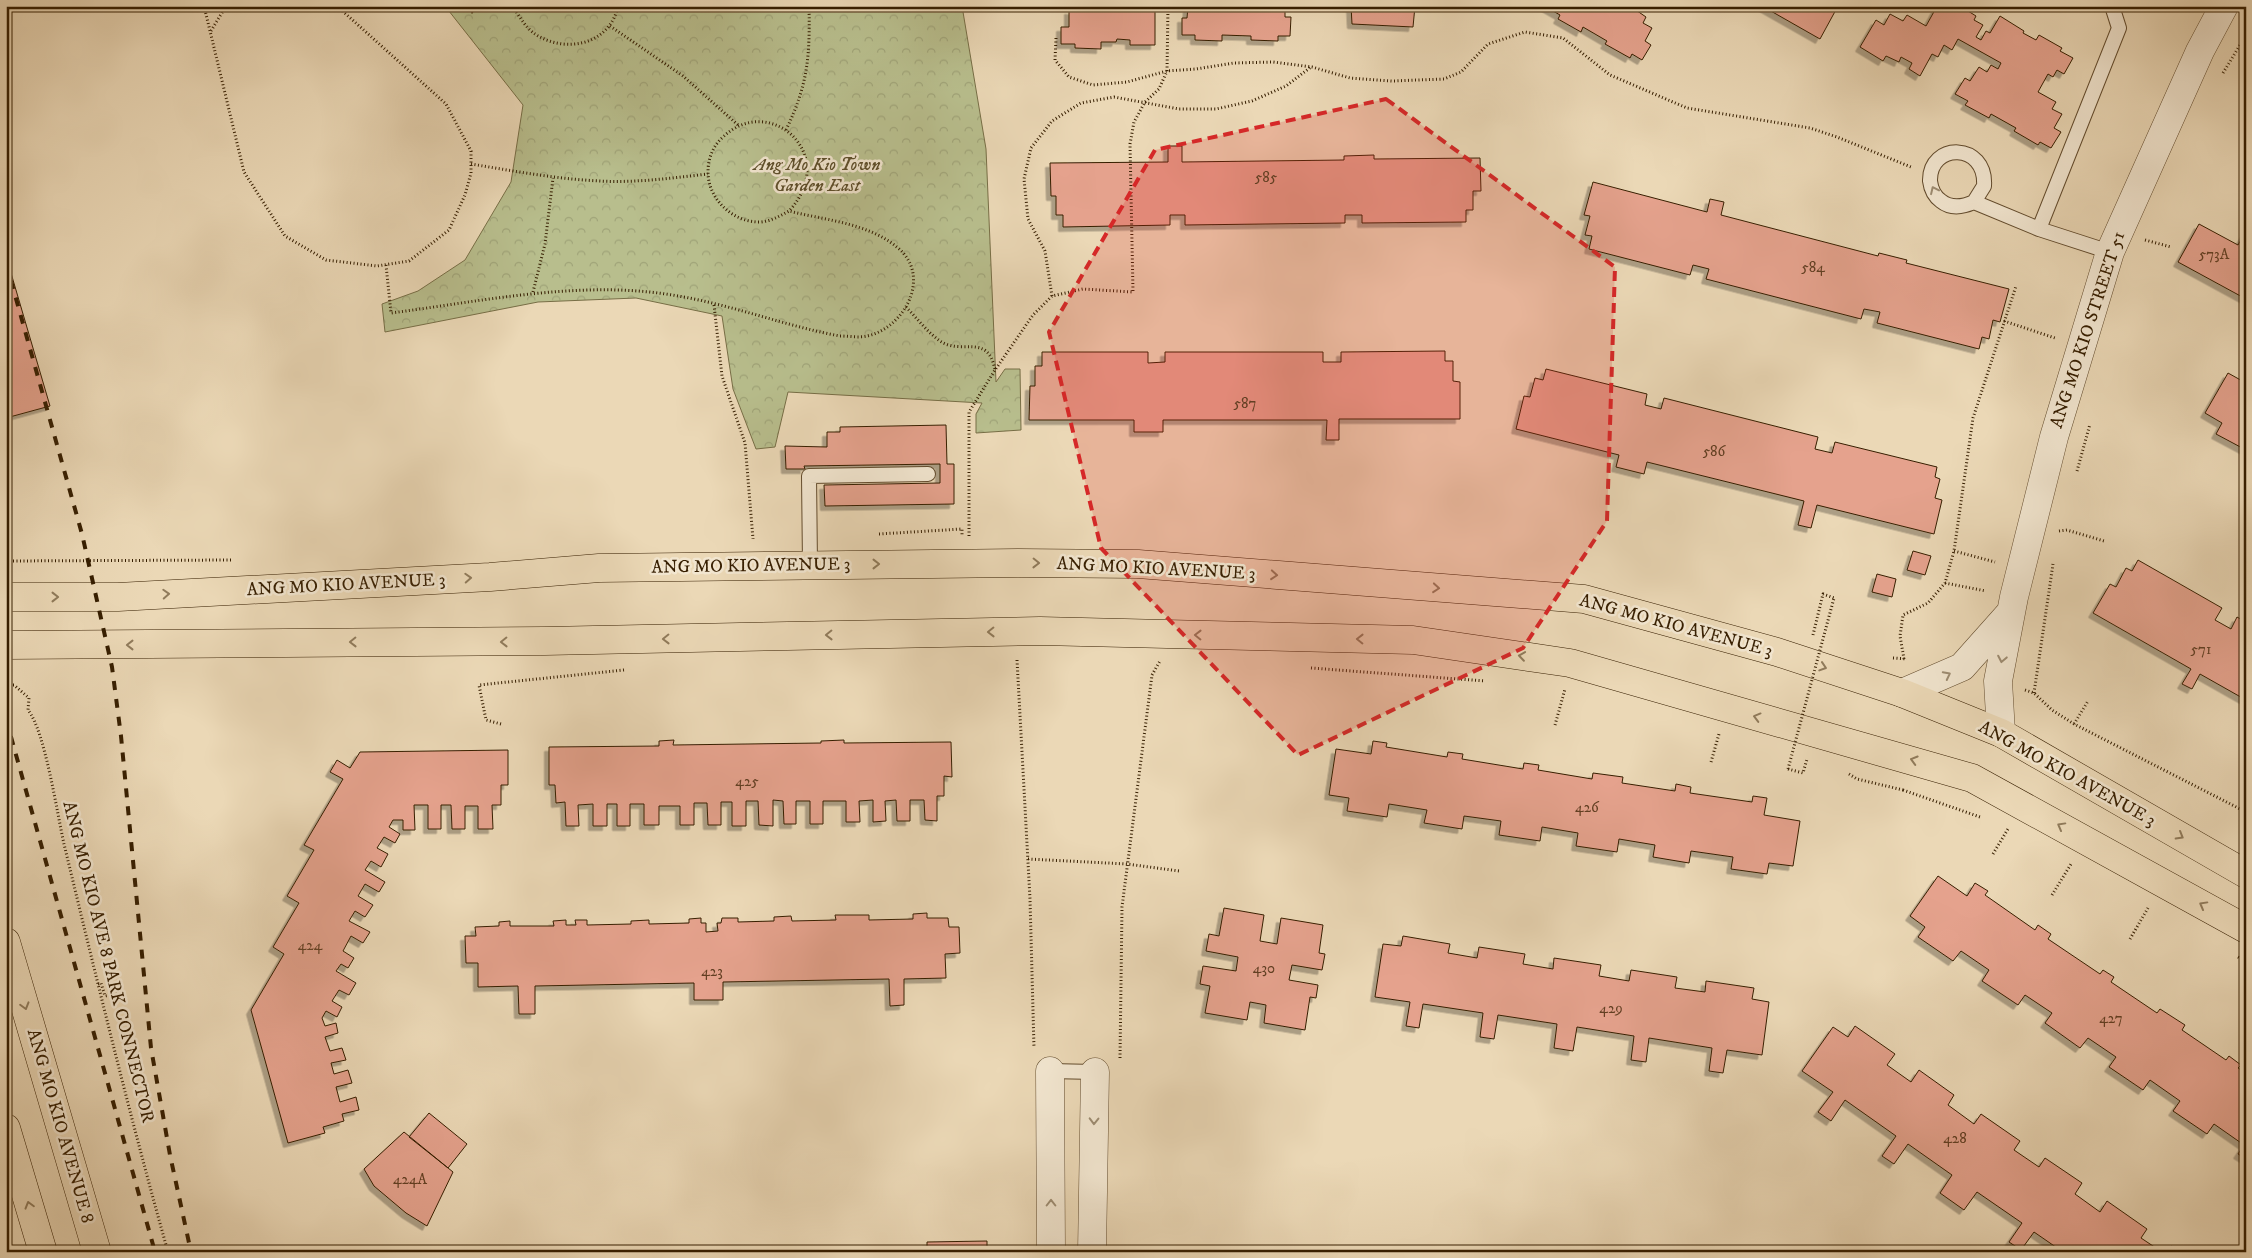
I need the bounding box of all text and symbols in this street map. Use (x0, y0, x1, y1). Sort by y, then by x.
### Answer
park label: Ang Mo Kio Town Garden East (752, 154, 880, 197)
house number: 585 (1255, 168, 1278, 187)
one-way arrow (1930, 186, 1940, 195)
street label: ANG MO KIO STREET 51 (2046, 229, 2130, 431)
house number: 573A (2199, 245, 2230, 264)
house number: 584 (1801, 258, 1825, 277)
house number: 587 (1234, 394, 1257, 413)
house number: 586 (1703, 442, 1727, 461)
street label: ANG MO KIO AVENUE 3 (651, 553, 851, 579)
street label: ANG MO KIO AVENUE 3 (1056, 553, 1256, 585)
one-way arrow (1032, 558, 1040, 568)
one-way arrow (872, 559, 880, 569)
street label: ANG MO KIO AVENUE 3 (246, 569, 446, 601)
one-way arrow (1270, 569, 1278, 580)
one-way arrow (465, 572, 473, 583)
one-way arrow (1432, 582, 1440, 593)
one-way arrow (162, 589, 170, 600)
street label: ANG MO KIO AVENUE 3 (1577, 590, 1775, 662)
one-way arrow (52, 592, 59, 602)
one-way arrow (987, 627, 995, 637)
one-way arrow (825, 630, 833, 641)
one-way arrow (1194, 630, 1202, 640)
one-way arrow (662, 634, 670, 644)
one-way arrow (1356, 634, 1364, 644)
one-way arrow (349, 637, 357, 647)
one-way arrow (500, 637, 508, 647)
one-way arrow (126, 640, 134, 650)
house number: 571 (2191, 640, 2211, 659)
one-way arrow (1517, 651, 1525, 662)
one-way arrow (1998, 655, 2008, 664)
one-way arrow (1819, 661, 1827, 671)
one-way arrow (1942, 671, 1951, 681)
one-way arrow (1753, 712, 1762, 722)
street label: ANG MO KIO AVENUE 3 (1975, 716, 2159, 832)
one-way arrow (1910, 755, 1918, 765)
house number: 425 (735, 772, 759, 791)
house number: 426 (1575, 798, 1600, 817)
street label: ANG MO KIO AVE 8 PARK CONNECTOR (57, 799, 159, 1125)
one-way arrow (2057, 823, 2066, 833)
one-way arrow (2175, 830, 2184, 840)
one-way arrow (2199, 902, 2208, 912)
house number: 424 (298, 936, 323, 955)
house number: 430 (1253, 959, 1275, 978)
house number: 423 (701, 962, 723, 981)
house number: 429 (1599, 999, 1623, 1018)
one-way arrow (19, 1001, 29, 1009)
house number: 427 (2099, 1009, 2123, 1028)
street label: ANG MO KIO AVENUE 8 (22, 1026, 98, 1226)
one-way arrow (1089, 1117, 1100, 1125)
house number: 428 (1943, 1129, 1967, 1148)
house number: 424A (393, 1170, 428, 1189)
one-way arrow (1046, 1199, 1056, 1206)
one-way arrow (24, 1201, 34, 1210)

